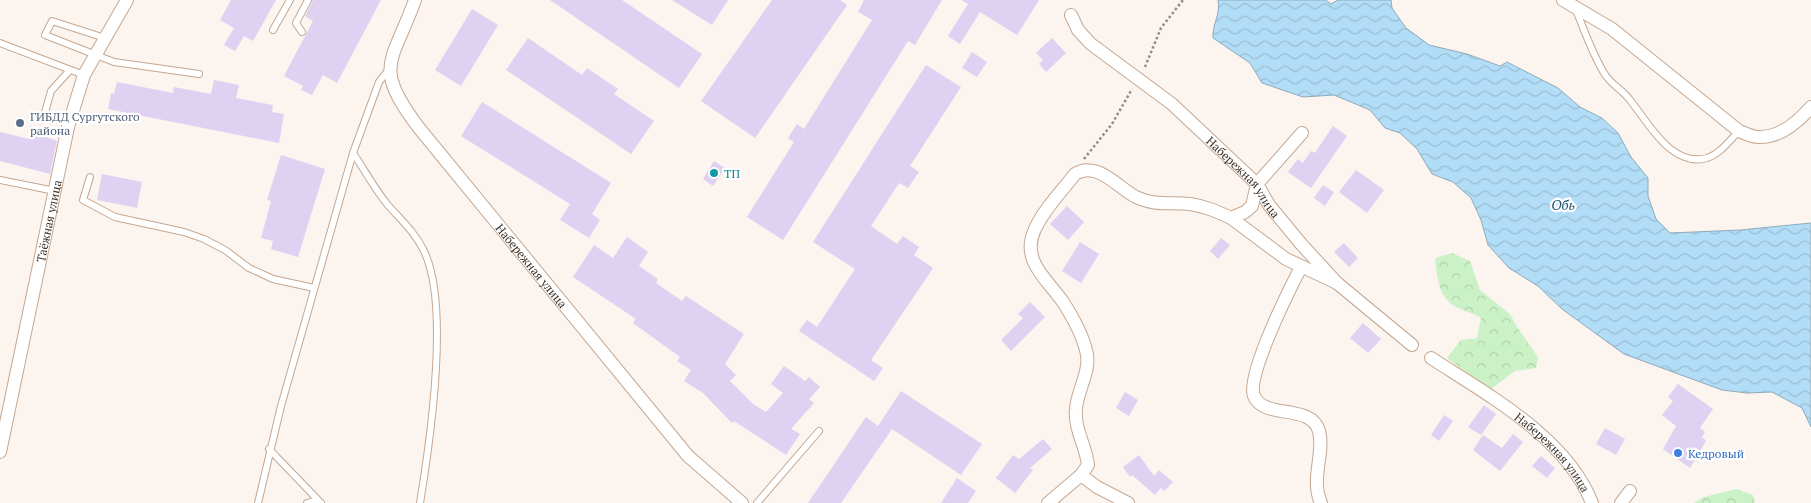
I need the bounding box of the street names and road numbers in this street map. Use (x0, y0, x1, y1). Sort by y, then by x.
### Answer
street label: Набережная улица (1203, 133, 1284, 220)
street label: Таёжная улица (32, 179, 64, 263)
street label: Набережная улица (493, 220, 571, 311)
street label: Набережная улица (1512, 409, 1593, 495)

